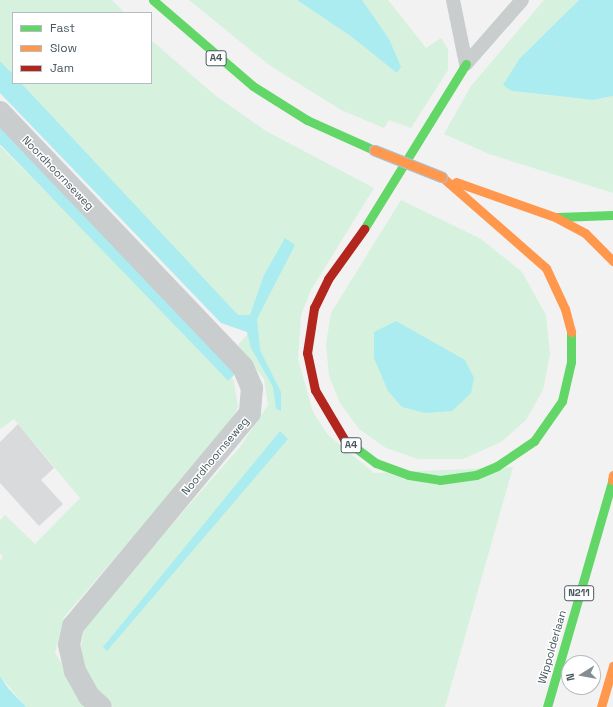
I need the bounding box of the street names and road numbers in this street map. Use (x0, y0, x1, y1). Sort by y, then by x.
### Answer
road number: A4 (205, 50, 227, 66)
street label: Noordhoornseweg (19, 133, 97, 213)
street label: Noordhoornseweg (179, 414, 251, 498)
road number: A4 (340, 437, 362, 453)
road number: N211 (564, 585, 594, 601)
street label: Wippolderlaan (535, 609, 569, 685)

